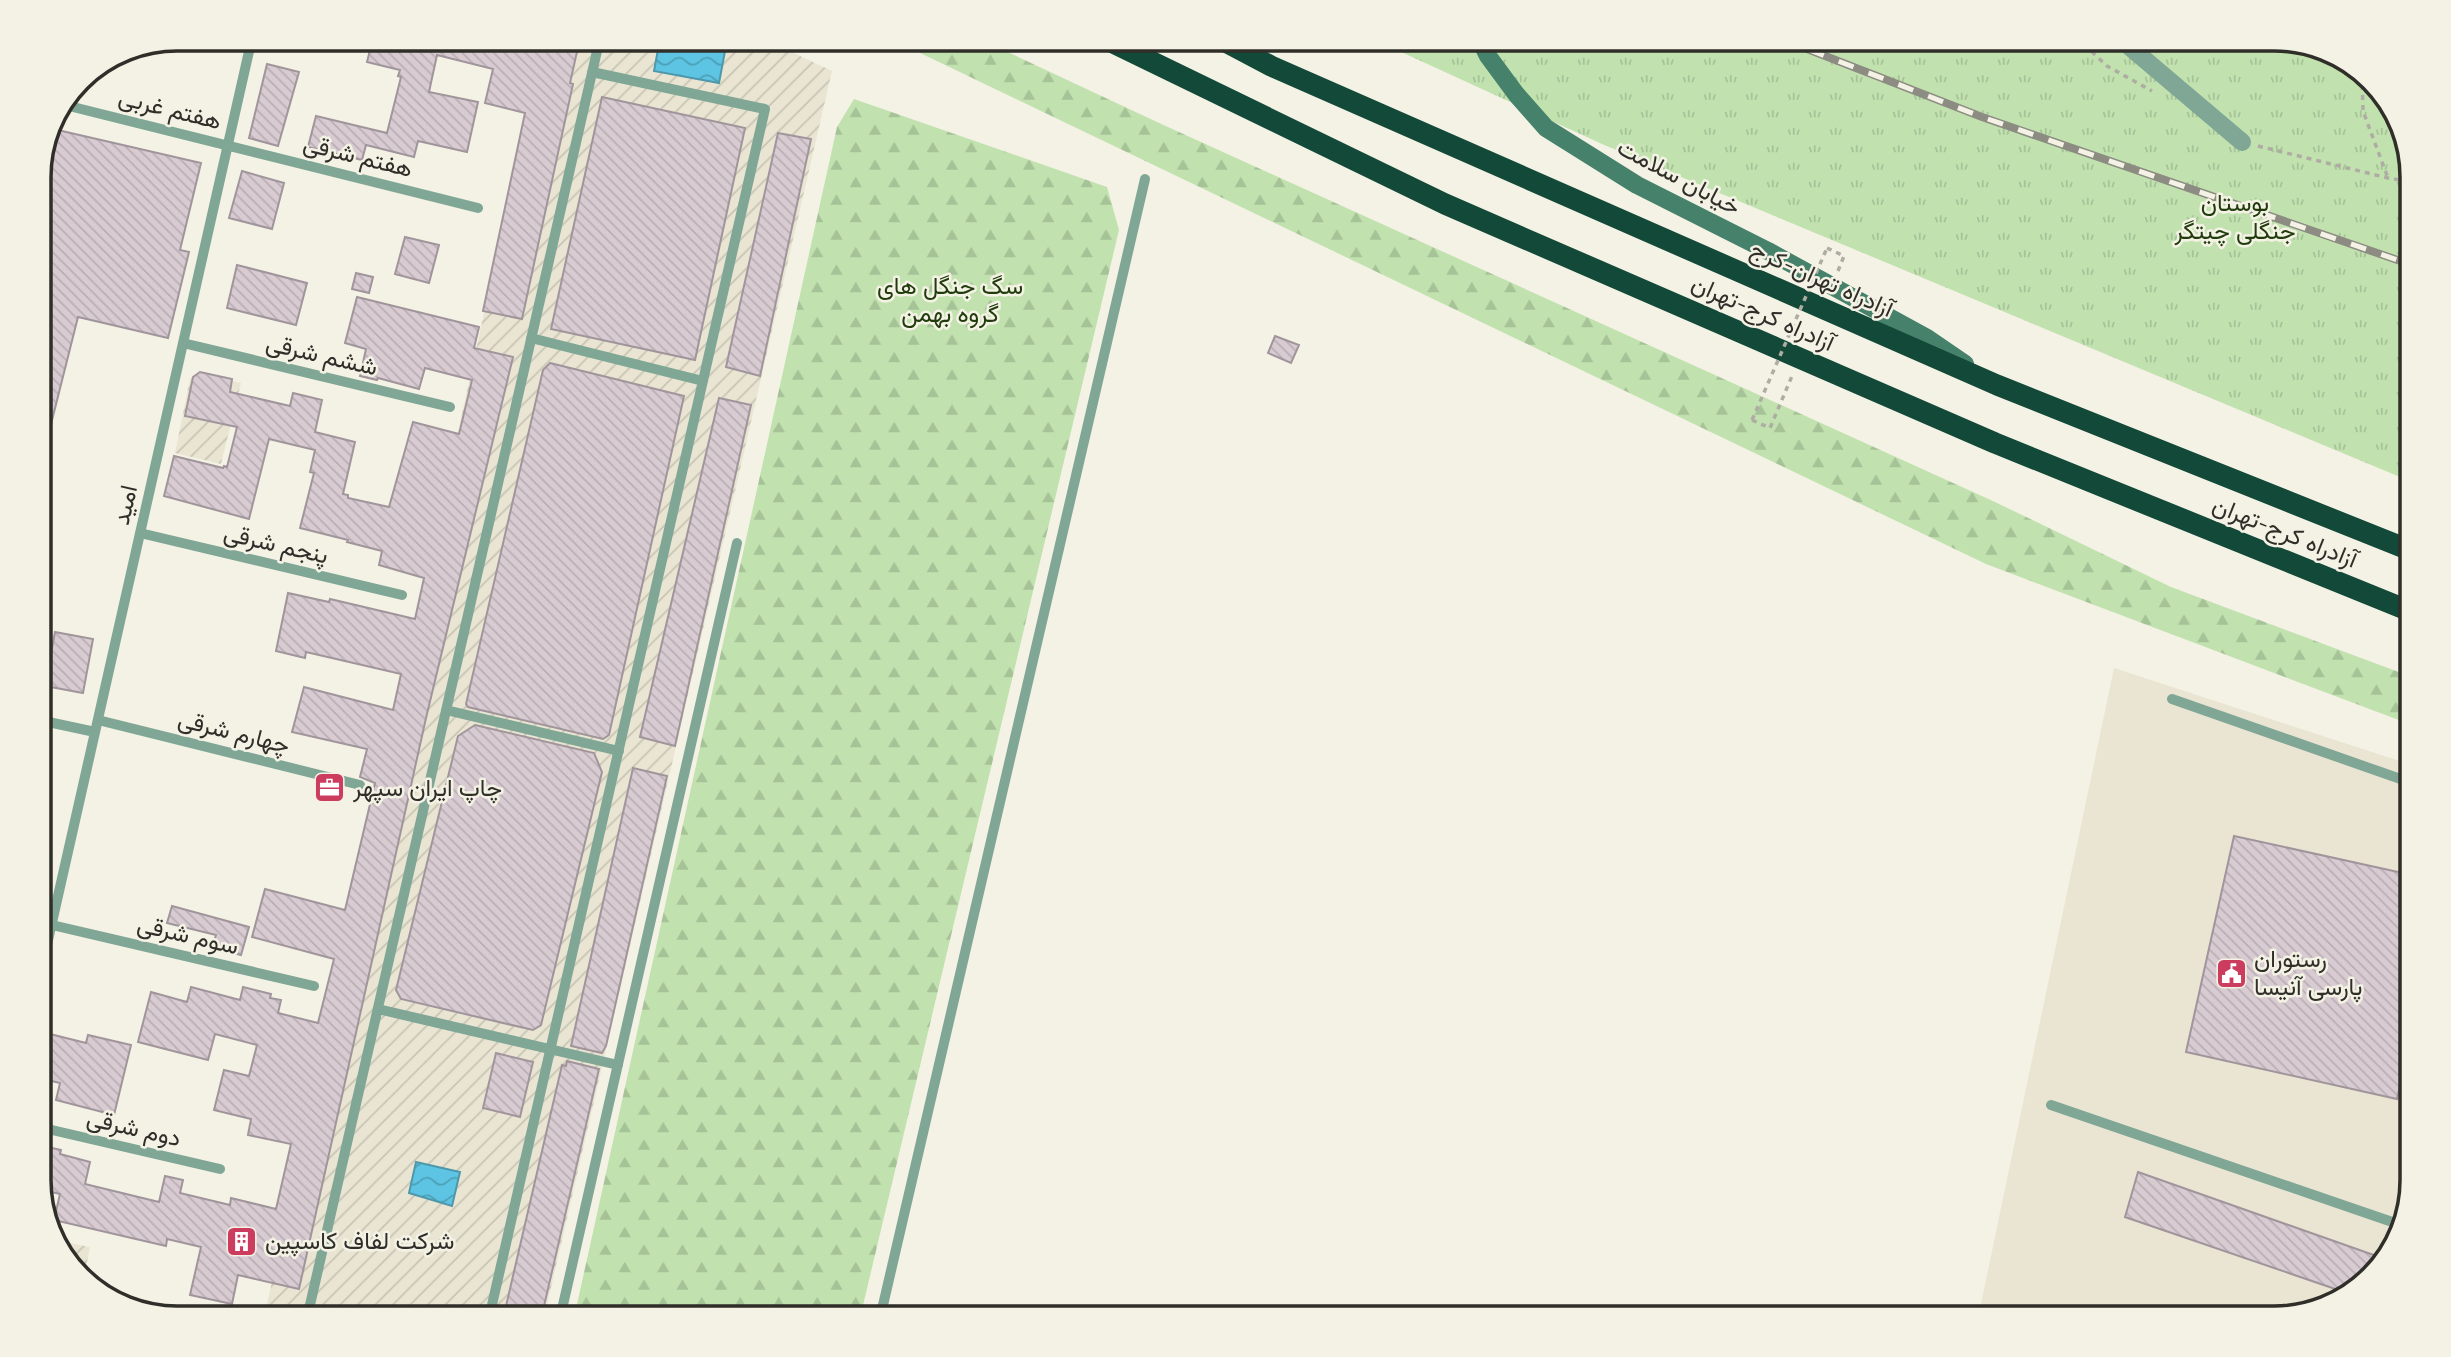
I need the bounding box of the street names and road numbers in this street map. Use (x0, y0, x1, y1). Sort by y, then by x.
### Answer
street label: هفتم غربی (115, 82, 224, 137)
street label: هفتم شرقی (300, 128, 416, 185)
street label: خیابان سلامت (1613, 132, 1746, 221)
street label: آزادراه تهران-کرج (1745, 234, 1900, 326)
street label: آزادراه کرج-تهران (1686, 268, 1841, 360)
street label: ششم شرقی (263, 328, 381, 383)
street label: امید (106, 482, 143, 528)
street label: آزادراه کرج-تهران (2208, 489, 2364, 576)
street label: پنجم شرقی (221, 517, 331, 572)
street label: چهارم شرقی (175, 704, 293, 761)
street label: سوم شرقی (134, 909, 242, 962)
street label: دوم شرقی (84, 1103, 184, 1154)

